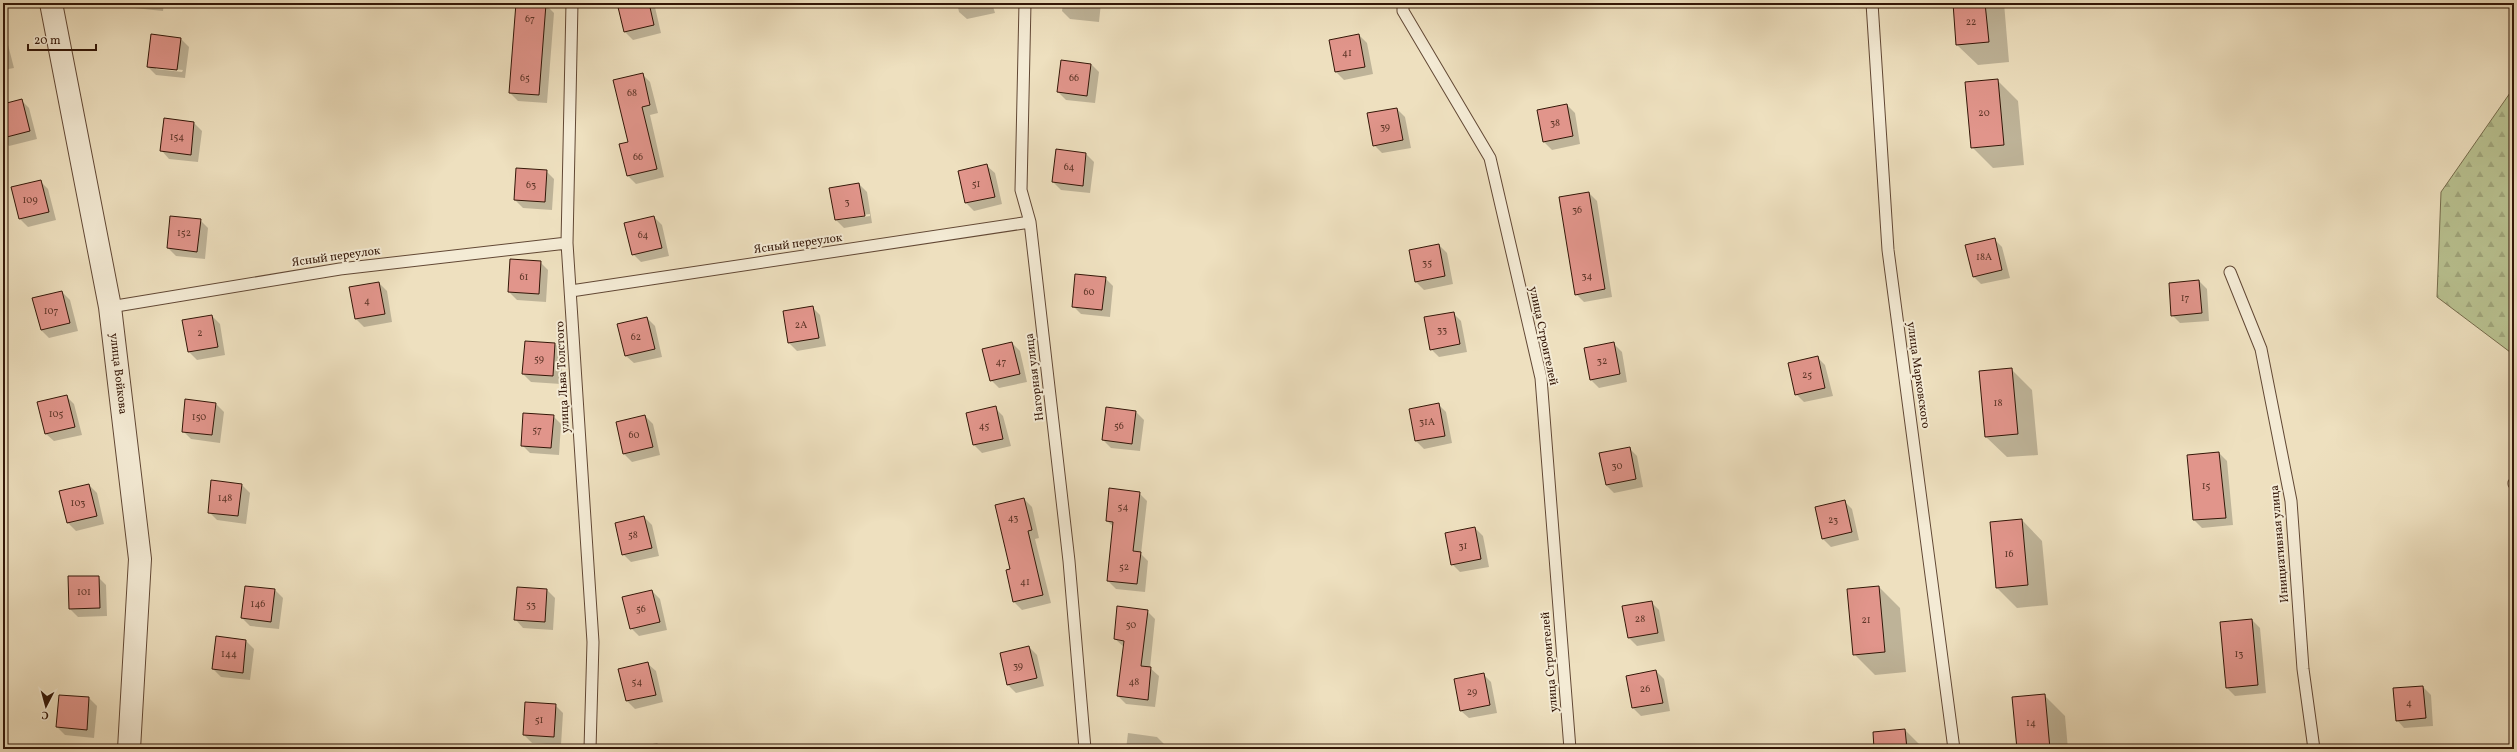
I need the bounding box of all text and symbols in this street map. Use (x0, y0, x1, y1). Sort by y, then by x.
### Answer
house number: 67 (525, 12, 535, 26)
house number: 22 (1966, 15, 1976, 29)
scale bar (28, 26, 96, 52)
text: 20 m (34, 33, 61, 49)
house number: 41 (1342, 46, 1352, 60)
house number: 65 (520, 71, 530, 85)
house number: 66 (1069, 71, 1079, 85)
house number: 68 (627, 86, 637, 100)
house number: 20 (1978, 106, 1990, 120)
house number: 38 (1550, 116, 1560, 130)
house number: 39 (1380, 120, 1390, 134)
house number: 154 (170, 130, 184, 144)
house number: 66 (633, 150, 643, 164)
house number: 64 (1064, 160, 1074, 174)
house number: 51 (972, 177, 980, 191)
house number: 63 (526, 178, 536, 192)
house number: 109 (22, 193, 38, 207)
house number: 3 (844, 195, 850, 209)
house number: 36 (1572, 203, 1582, 217)
house number: 152 (177, 226, 191, 240)
house number: 64 (638, 228, 648, 242)
street label: Ясный переулок (753, 230, 844, 258)
street label: Ясный переулок (291, 243, 382, 271)
house number: 18А (1976, 250, 1992, 264)
house number: 35 (1422, 256, 1432, 270)
house number: 34 (1581, 269, 1593, 283)
house number: 61 (520, 270, 529, 284)
house number: 60 (1083, 285, 1095, 299)
street label: улица Строителей (1525, 285, 1561, 387)
house number: 17 (2181, 291, 2190, 305)
house number: 4 (364, 294, 370, 308)
house number: 107 (44, 304, 59, 318)
house number: 2А (795, 318, 807, 332)
street label: улица Льва Толстого (552, 321, 574, 433)
street label: улица Марковского (1903, 321, 1933, 429)
house number: 33 (1437, 323, 1447, 337)
house number: 2 (197, 326, 203, 340)
house number: 62 (631, 330, 641, 344)
street label: улица Войкова (105, 332, 131, 415)
street label: Нагорная улица (1022, 332, 1048, 422)
house number: 59 (534, 352, 544, 366)
house number: 32 (1597, 354, 1607, 368)
house number: 47 (996, 355, 1007, 369)
house number: 25 (1802, 368, 1812, 382)
house number: 18 (1994, 396, 2002, 410)
house number: 105 (49, 407, 63, 421)
house number: 150 (192, 410, 206, 424)
house number: 31А (1419, 415, 1435, 429)
house number: 45 (979, 419, 989, 433)
house number: 56 (1114, 419, 1124, 433)
house number: 57 (532, 423, 542, 437)
house number: 60 (628, 428, 640, 442)
house number: 30 (1612, 459, 1622, 473)
house number: 15 (2202, 479, 2211, 493)
street label: Инициативная улица (2267, 484, 2293, 604)
house number: 148 (218, 491, 232, 505)
house number: 103 (71, 496, 85, 510)
house number: 54 (1118, 500, 1128, 514)
house number: 43 (1008, 511, 1018, 525)
house number: 23 (1828, 513, 1838, 527)
house number: 58 (628, 528, 638, 542)
house number: 31 (1458, 539, 1468, 553)
house number: 16 (2005, 547, 2013, 561)
house number: 52 (1119, 560, 1129, 574)
house number: 41 (1020, 575, 1030, 589)
house number: 101 (77, 585, 91, 599)
house number: 146 (251, 597, 265, 611)
house number: 53 (526, 598, 536, 612)
house number: 56 (636, 602, 646, 616)
street label: улица Строителей (1538, 611, 1562, 713)
house number: 28 (1635, 612, 1645, 626)
house number: 21 (1861, 613, 1871, 627)
house number: 50 (1126, 618, 1136, 632)
house number: 144 (221, 647, 237, 661)
house number: 13 (2234, 647, 2244, 661)
house number: 39 (1013, 659, 1023, 673)
house number: 54 (632, 675, 642, 689)
house number: 48 (1129, 675, 1139, 689)
house number: 26 (1640, 682, 1650, 696)
house number: 29 (1467, 685, 1477, 699)
north arrow (26, 686, 66, 726)
house number: 4 (2406, 696, 2412, 710)
text: С (41, 707, 49, 722)
house number: 51 (535, 713, 543, 727)
house number: 14 (2026, 716, 2036, 730)

